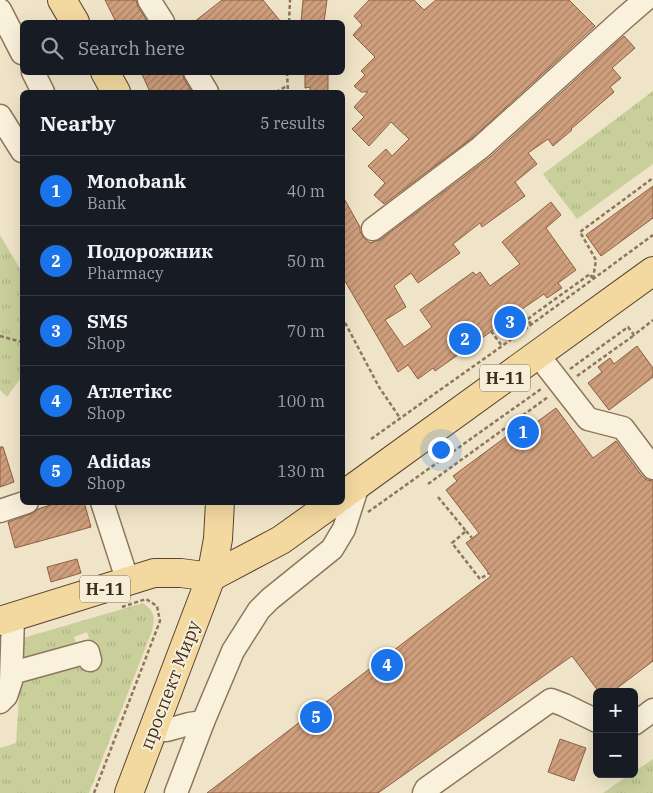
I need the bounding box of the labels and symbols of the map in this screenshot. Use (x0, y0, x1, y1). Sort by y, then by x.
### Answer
pin: 3 (494, 303, 526, 341)
pin: 2 (449, 320, 481, 358)
road number: Н-11 (480, 364, 530, 392)
pin: 1 (507, 413, 539, 451)
your location (428, 437, 454, 463)
road number: Н-11 (80, 576, 130, 602)
street label: проспект Миру (135, 617, 205, 753)
pin: 4 (371, 646, 403, 684)
pin: 5 (300, 698, 332, 736)

